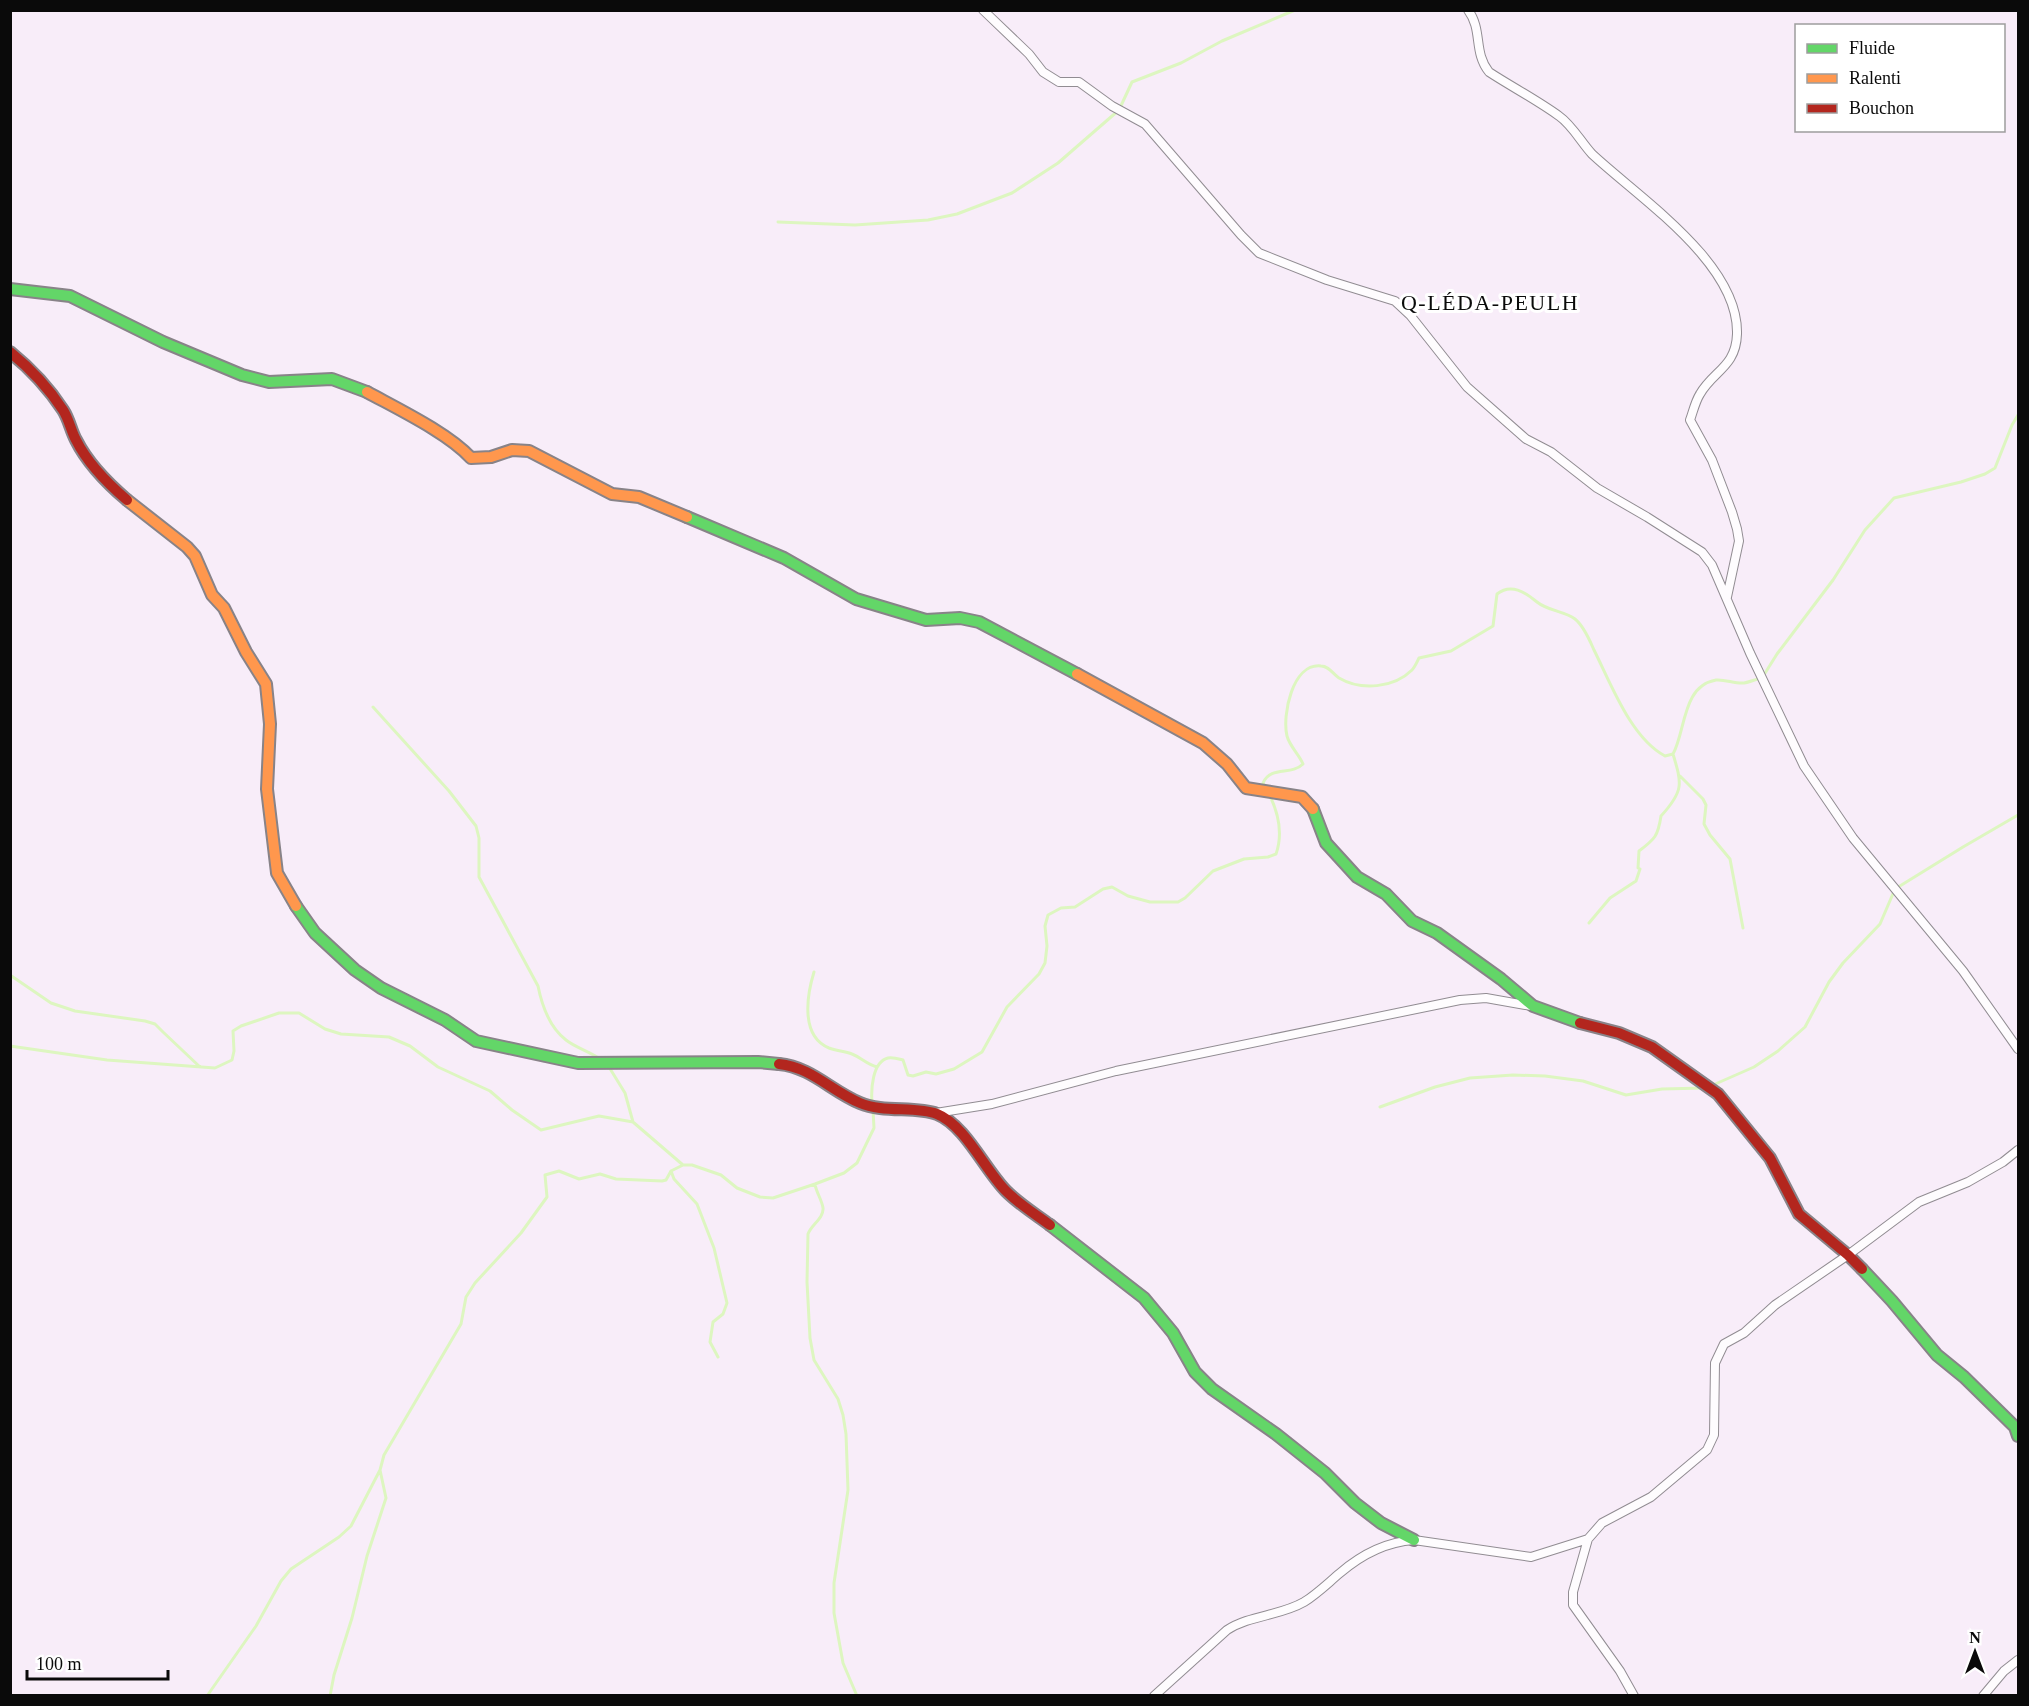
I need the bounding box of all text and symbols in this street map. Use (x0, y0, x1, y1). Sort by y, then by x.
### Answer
legend (1795, 24, 2005, 132)
text: Fluide (1849, 38, 1895, 58)
text: Ralenti (1849, 68, 1901, 88)
text: Bouchon (1849, 98, 1914, 118)
district label: Q-LÉDA-PEULH (1401, 290, 1579, 315)
north arrow (1945, 1622, 2005, 1682)
text: N (1969, 1629, 1981, 1646)
scale bar (27, 1643, 168, 1681)
text: 100 m (36, 1654, 82, 1674)

